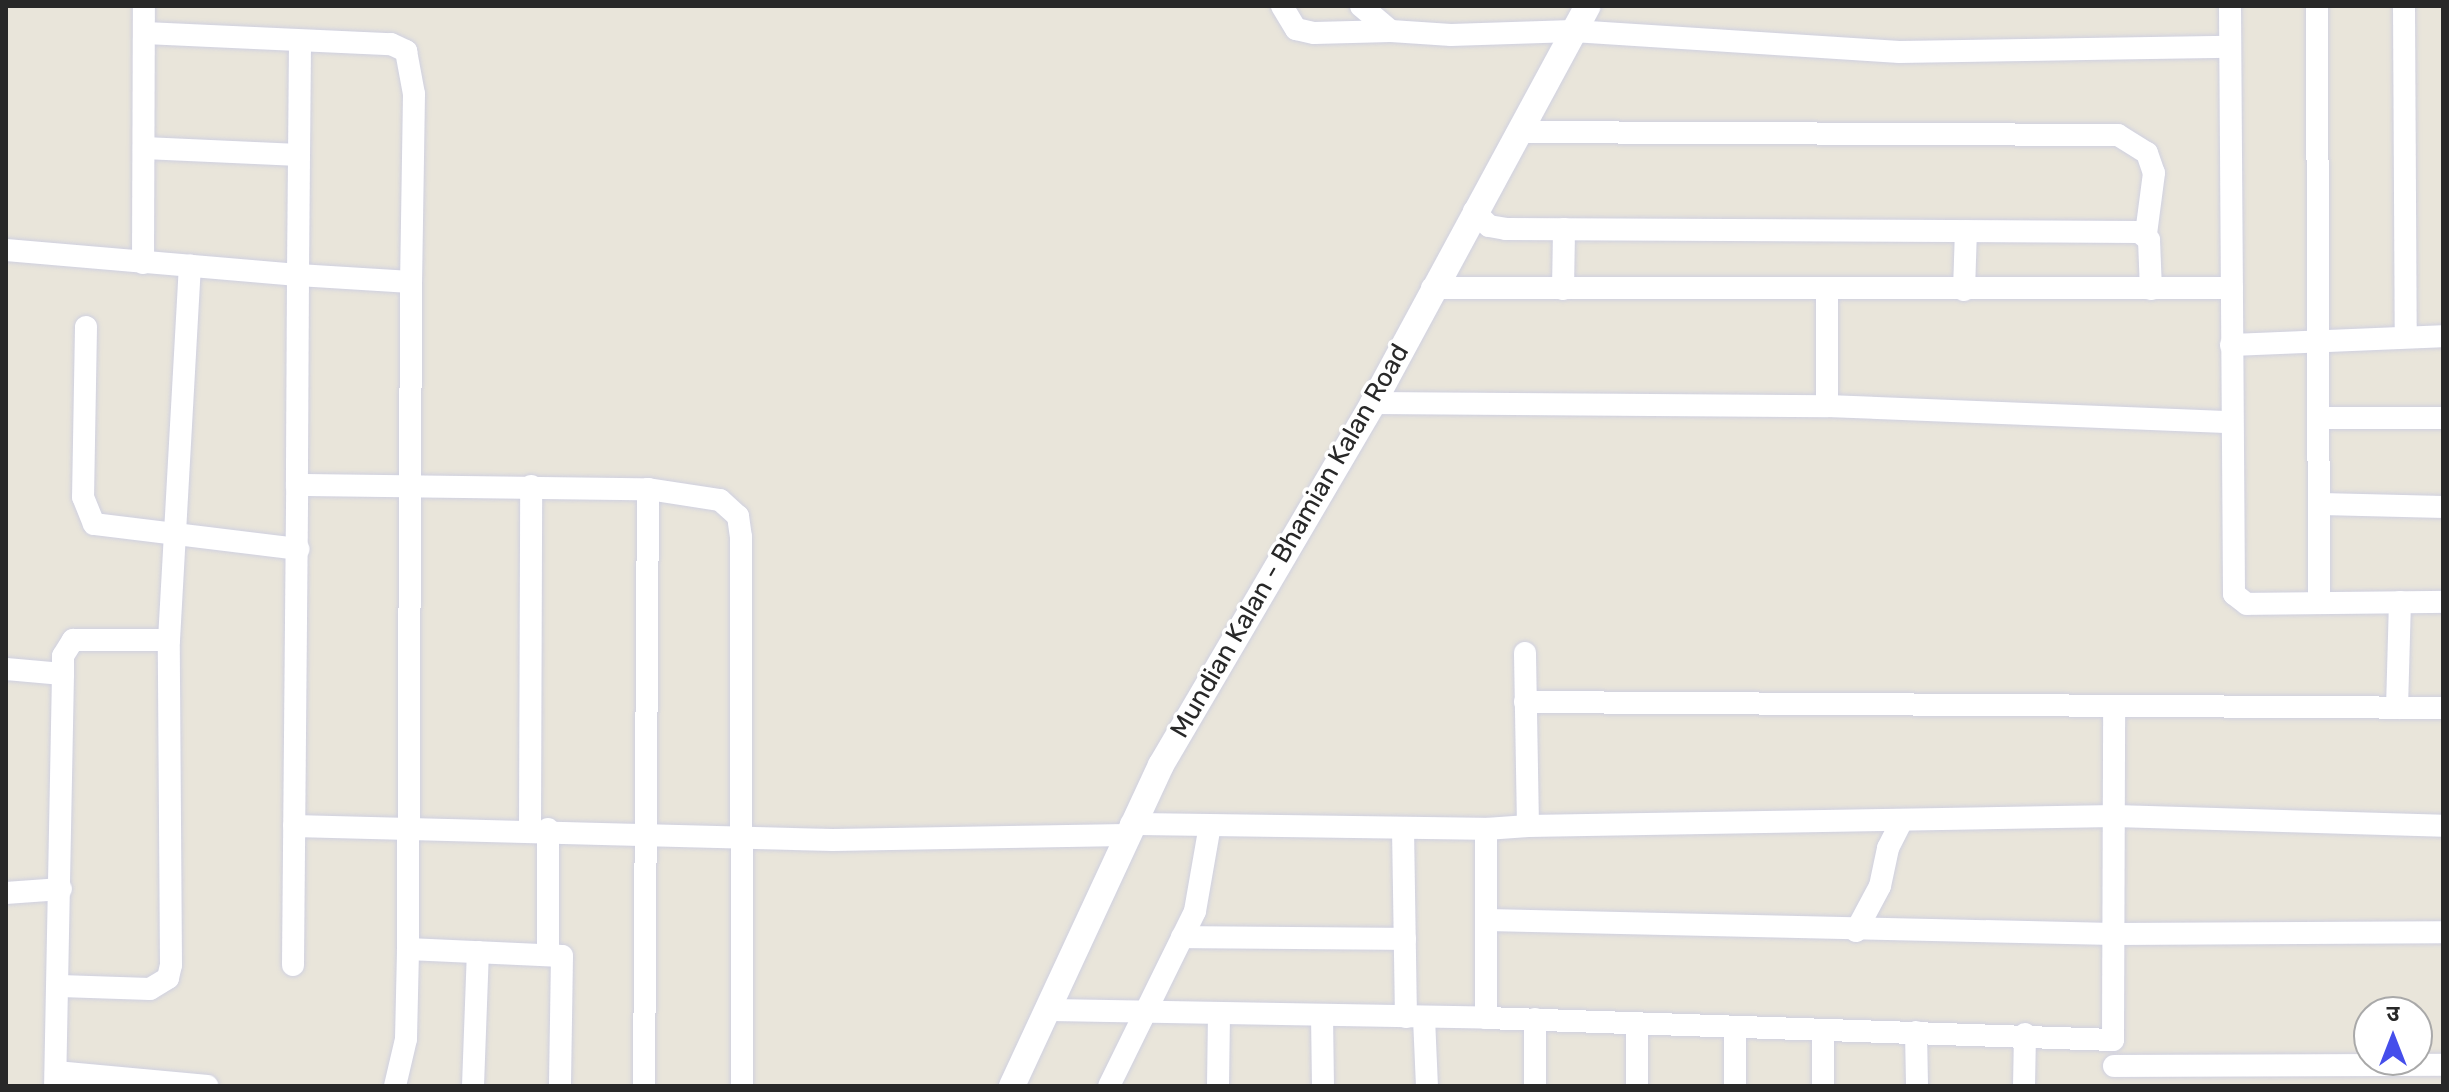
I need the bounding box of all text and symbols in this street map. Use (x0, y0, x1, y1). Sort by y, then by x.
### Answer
street label: Mundian Kalan - Bhamian Kalan Road (1164, 339, 1416, 743)
north arrow (2353, 996, 2433, 1076)
text: उ (2387, 1000, 2399, 1027)

